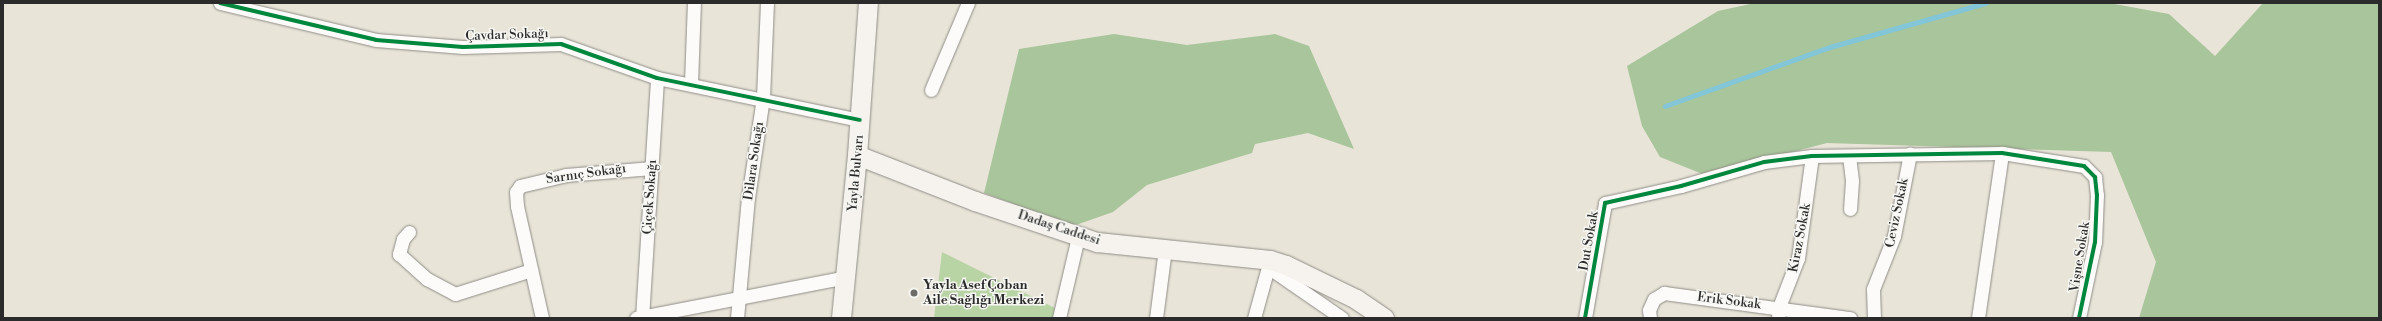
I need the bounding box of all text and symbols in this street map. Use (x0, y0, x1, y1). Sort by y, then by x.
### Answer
street label: Çavdar Sokağı (465, 26, 549, 44)
street label: Dilara Sokağı (741, 121, 767, 201)
street label: Yayla Bulvarı (845, 134, 867, 212)
street label: Çiçek Sokağı (640, 159, 660, 235)
street label: Sarnıç Sokağı (545, 161, 627, 187)
street label: Ceviz Sokak (1882, 177, 1912, 249)
street label: Kiraz Sokak (1786, 202, 1814, 274)
street label: Dadaş Caddesi (1016, 207, 1102, 249)
street label: Dut Sokak (1576, 210, 1602, 272)
street label: Vişne Sokak (2067, 221, 2093, 293)
place label: Yayla Asef Çoban Aile Sağlığı Merkezi (923, 278, 1044, 309)
marker: Yayla Asef Çoban Aile Sağlığı Merkezi (908, 287, 920, 299)
street label: Erik Sokak (1696, 289, 1762, 313)

